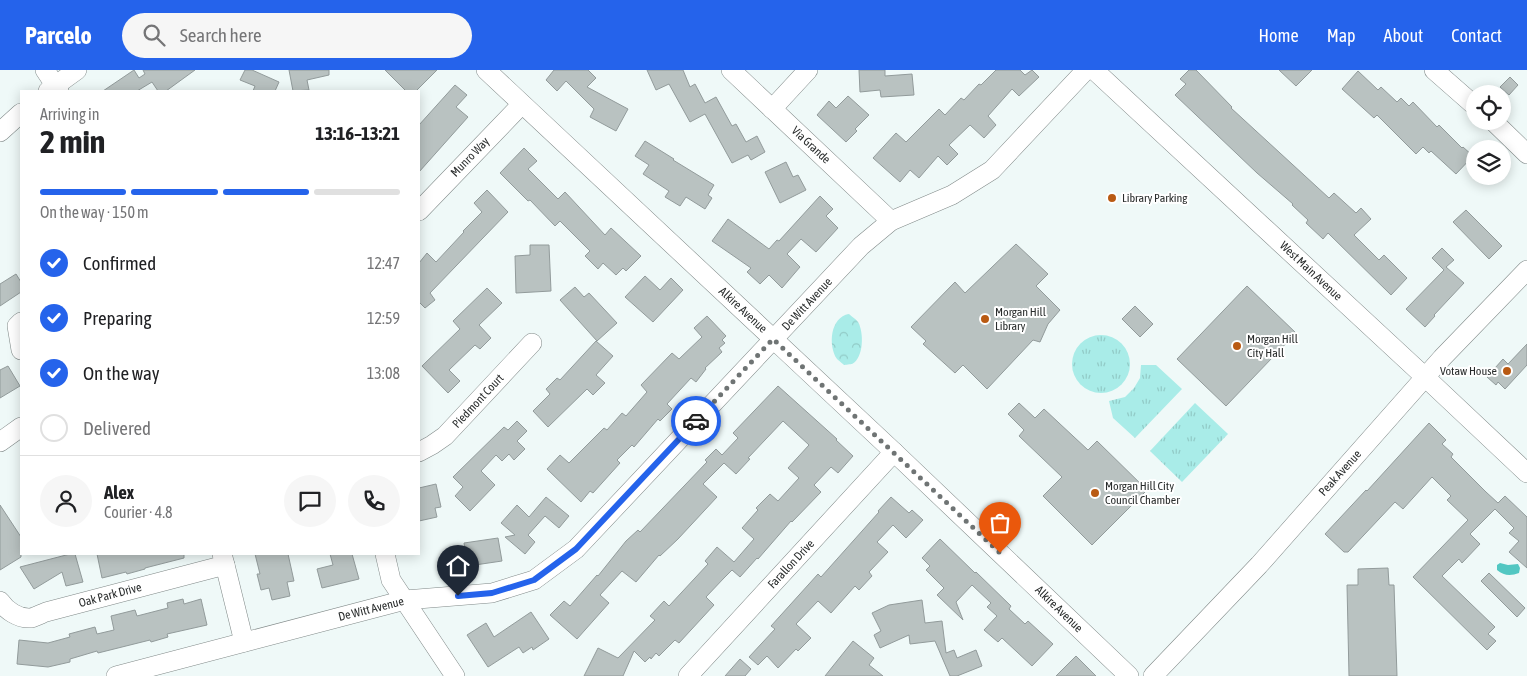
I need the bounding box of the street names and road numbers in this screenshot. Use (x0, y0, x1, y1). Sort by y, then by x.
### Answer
street label: Via Grande (789, 123, 833, 167)
street label: Munro Way (448, 134, 492, 180)
street label: West Main Avenue (1277, 239, 1345, 303)
street label: De Witt Avenue (779, 275, 835, 333)
street label: Alkire Avenue (716, 284, 770, 336)
street label: Piedmont Court (450, 371, 507, 431)
street label: Peak Avenue (1316, 447, 1364, 499)
street label: Farallon Drive (765, 537, 817, 591)
street label: Oak Park Drive (77, 580, 143, 610)
street label: Alkire Avenue (1032, 583, 1086, 635)
street label: De Witt Avenue (337, 594, 405, 624)

